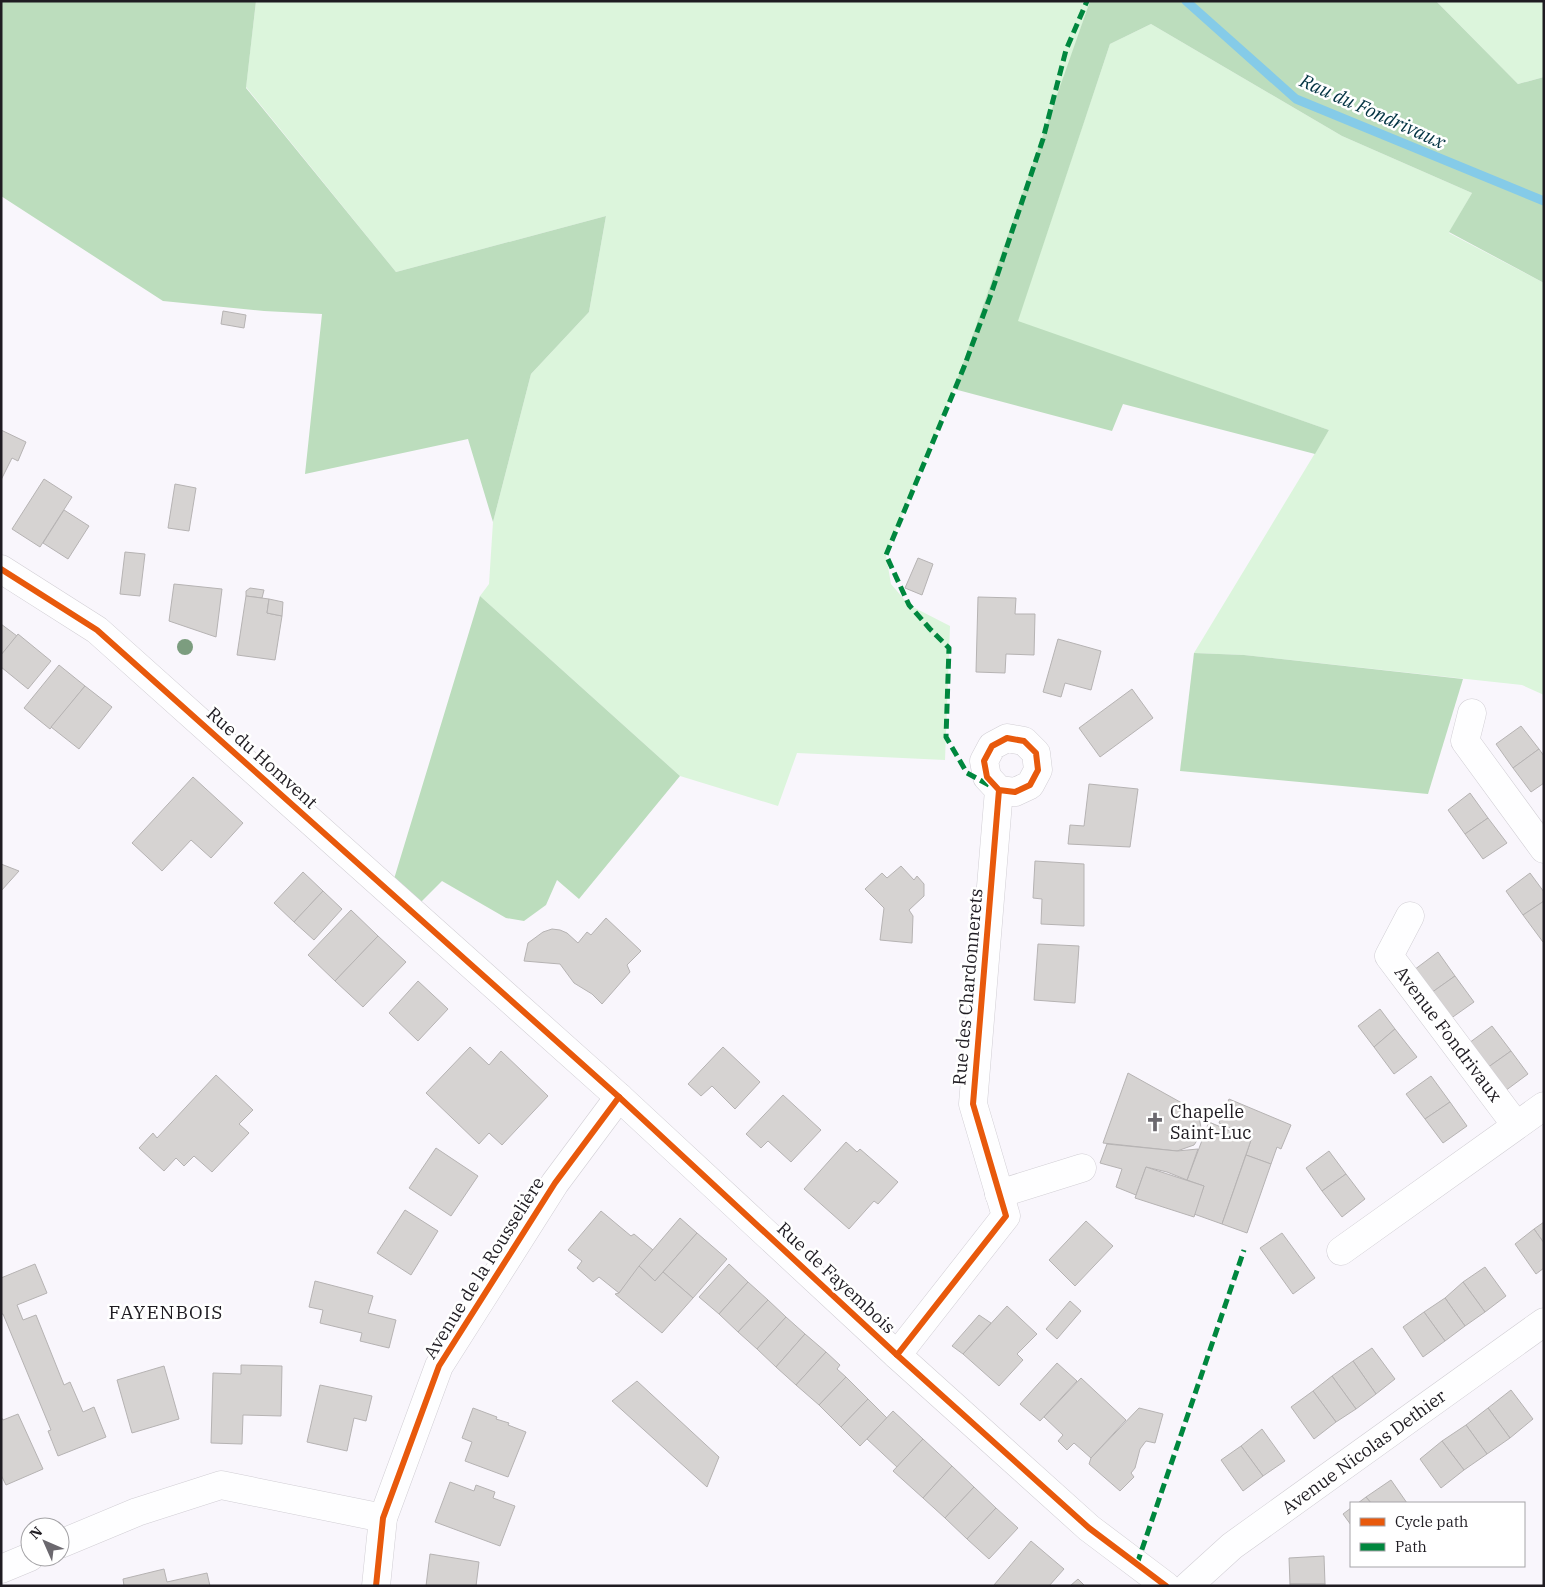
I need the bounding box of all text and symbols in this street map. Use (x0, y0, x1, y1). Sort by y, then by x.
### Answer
water label: Rau du Fondrivaux (1296, 68, 1450, 154)
street label: Rue du Homvent (202, 702, 323, 813)
street label: Rue des Chardonnerets (947, 887, 988, 1086)
street label: Avenue Fondrivaux (1390, 961, 1507, 1106)
place label: Chapelle Saint-Luc (1170, 1100, 1252, 1144)
church icon: Chapelle Saint-Luc (1144, 1111, 1166, 1133)
street label: Avenue de la Rousselière (418, 1173, 549, 1363)
street label: Rue de Fayembois (772, 1217, 900, 1338)
district label: FAYENBOIS (109, 1300, 223, 1324)
street label: Avenue Nicolas Dethier (1277, 1384, 1450, 1519)
legend (1350, 1502, 1525, 1567)
text: Cycle path (1395, 1512, 1468, 1531)
north arrow (20, 1517, 70, 1567)
text: N (26, 1523, 46, 1543)
text: Path (1395, 1537, 1427, 1556)

